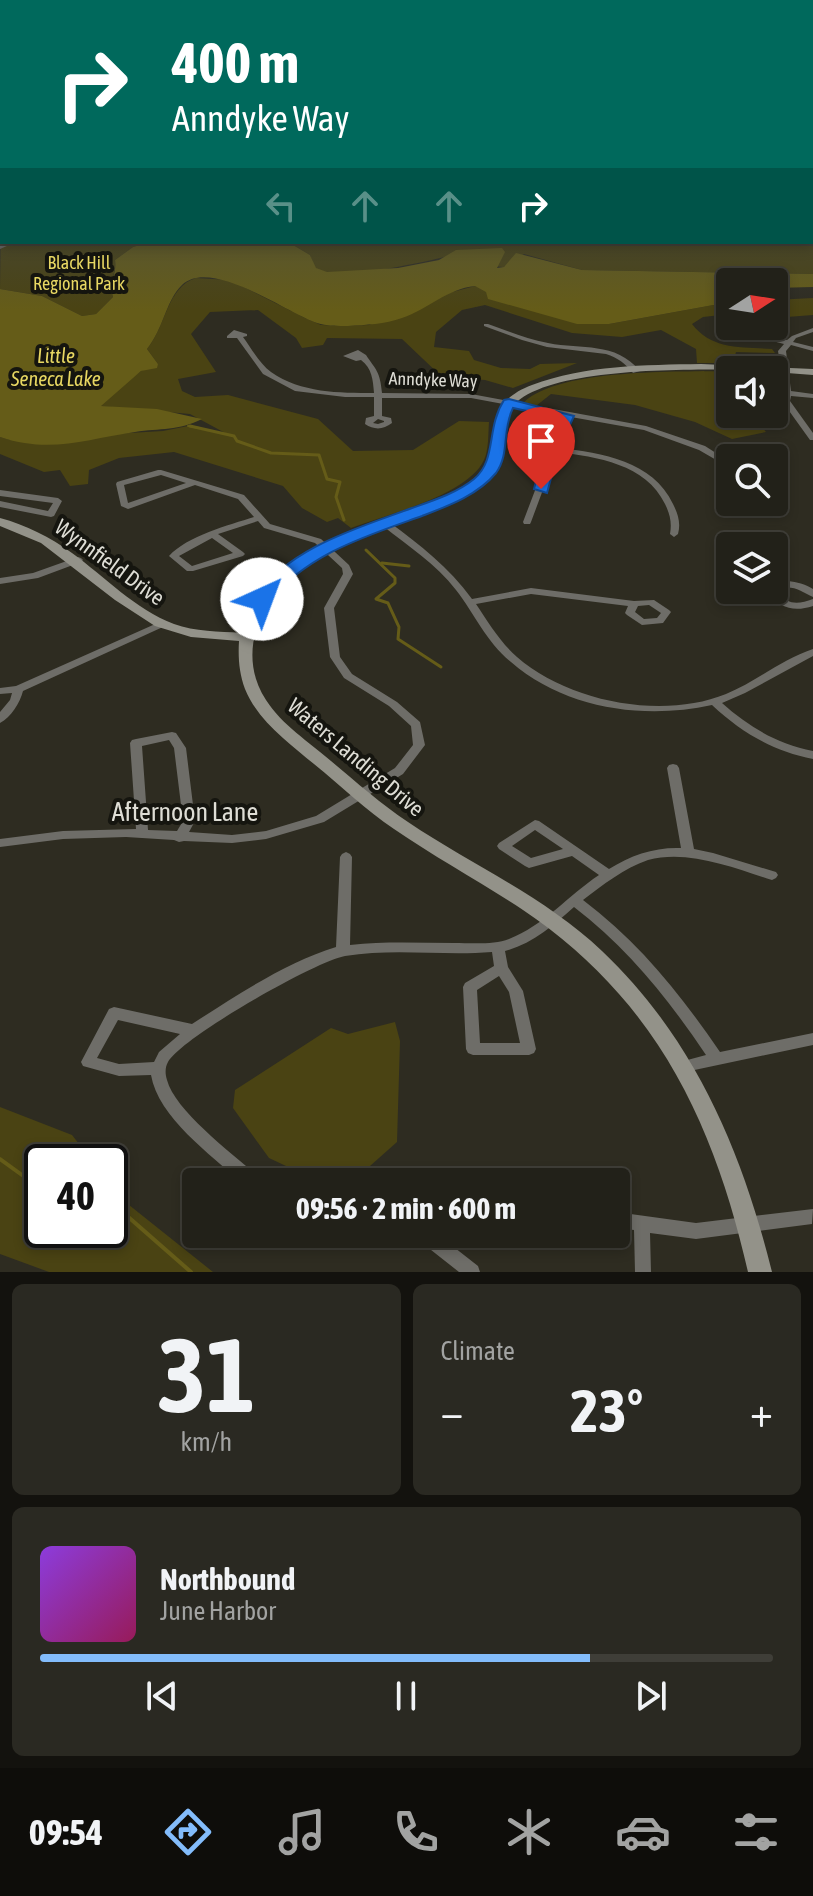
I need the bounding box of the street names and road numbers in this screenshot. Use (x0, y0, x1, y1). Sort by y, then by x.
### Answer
street label: Anndyke Way (388, 367, 478, 392)
street label: Wynnfield Drive (50, 514, 170, 611)
street label: Waters Landing Drive (283, 693, 429, 821)
street label: Afternoon Lane (112, 797, 258, 827)

